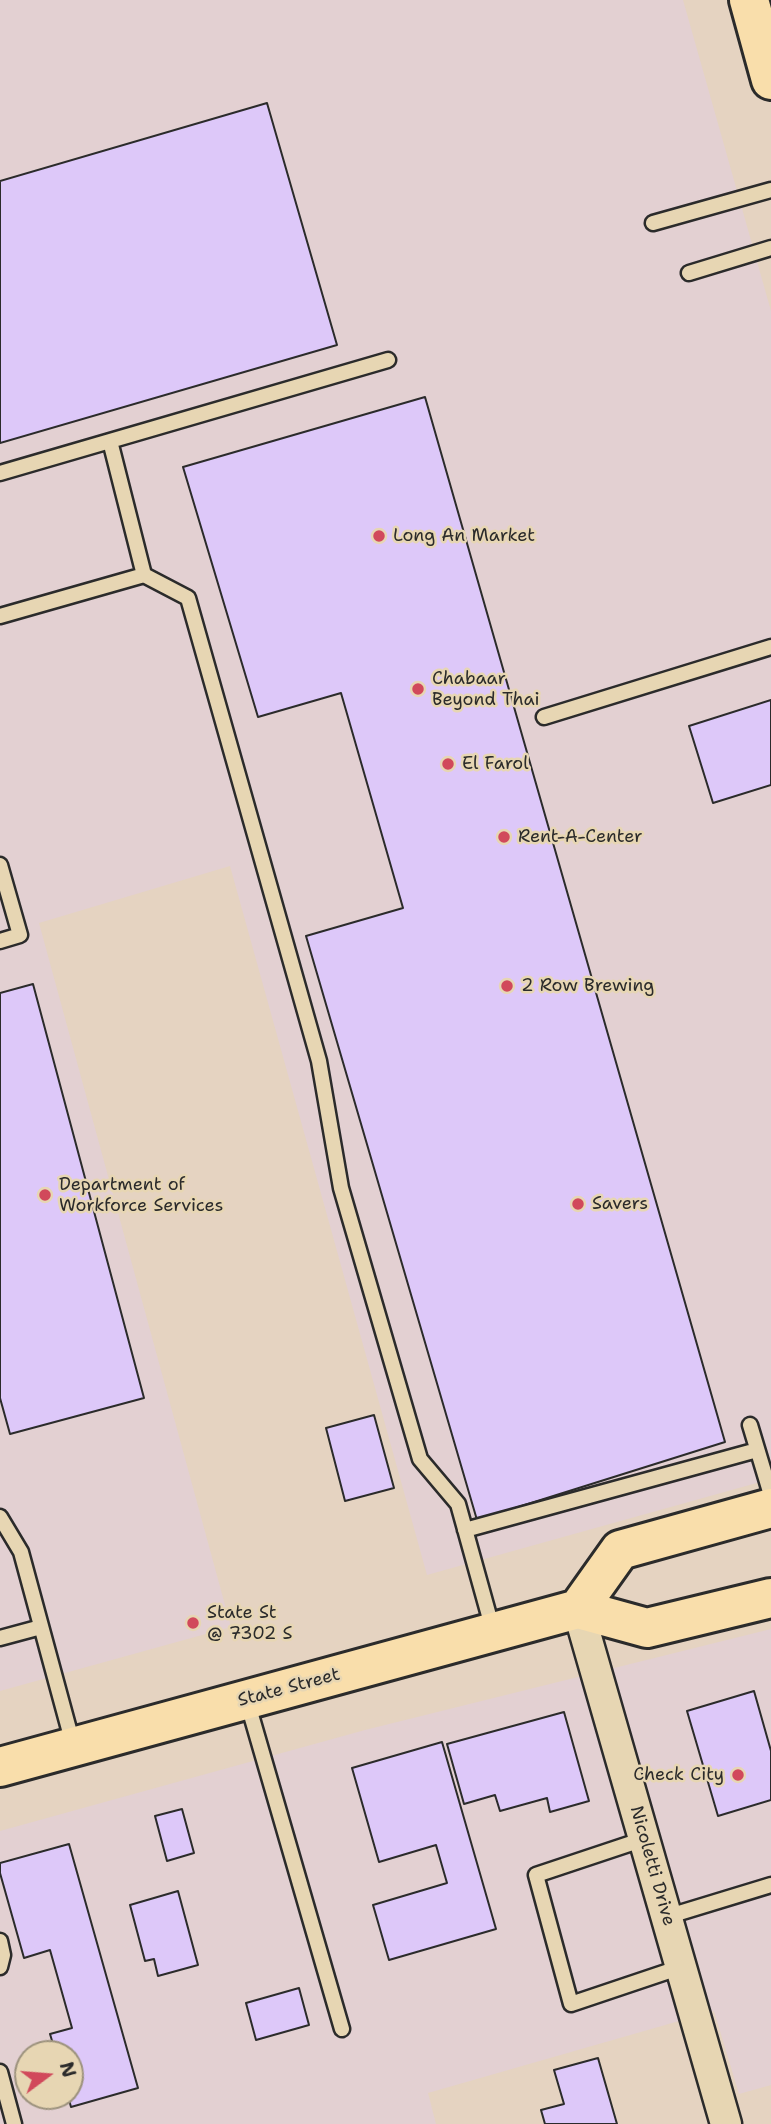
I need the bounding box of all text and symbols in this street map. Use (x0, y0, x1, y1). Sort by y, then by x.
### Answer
place label: Long An Market (393, 525, 535, 547)
marker: Long An Market (371, 528, 387, 544)
place label: Chabaar Beyond Thai (432, 668, 540, 710)
marker: Chabaar Beyond Thai (410, 681, 426, 697)
place label: El Farol (462, 753, 529, 775)
marker: El Farol (440, 756, 456, 772)
place label: Rent-A-Center (518, 826, 643, 848)
marker: Rent-A-Center (496, 829, 512, 845)
place label: 2 Row Brewing (521, 975, 654, 997)
marker: 2 Row Brewing (499, 978, 515, 994)
place label: Department of Workforce Services (59, 1174, 223, 1216)
marker: Department of Workforce Services (37, 1187, 53, 1203)
place label: Savers (592, 1193, 648, 1215)
marker: Savers (570, 1196, 586, 1212)
place label: State St @ 7302 S (207, 1602, 292, 1644)
marker: State St @ 7302 S (185, 1615, 201, 1631)
street label: State Street (236, 1664, 342, 1712)
place label: Check City (633, 1764, 724, 1786)
marker: Check City (730, 1767, 746, 1783)
street label: Nicoletti Drive (625, 1804, 679, 1928)
north arrow (14, 2040, 84, 2110)
text: N (54, 2059, 82, 2080)

